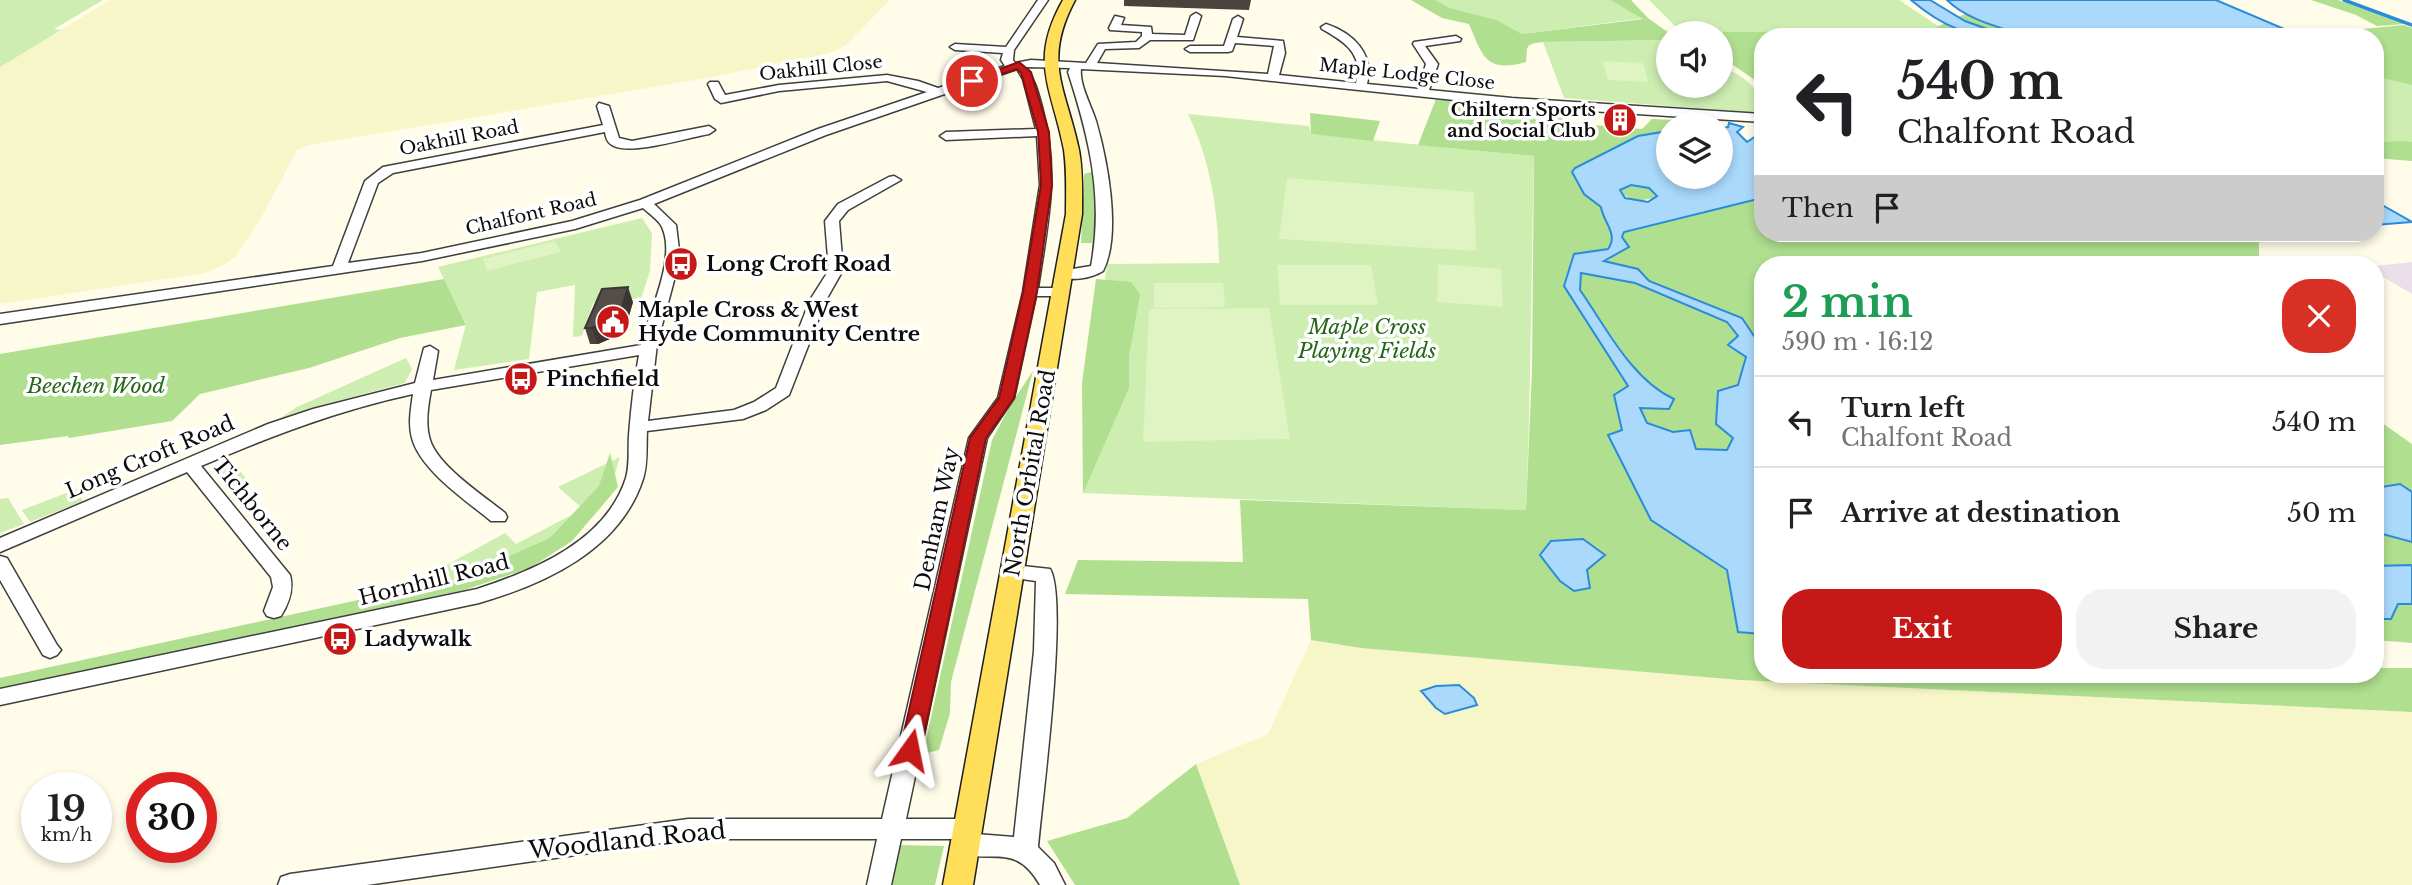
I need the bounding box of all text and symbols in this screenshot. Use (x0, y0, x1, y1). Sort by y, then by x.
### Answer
map controls (1656, 21, 1733, 189)
button: sound (1656, 21, 1733, 98)
street label: Oakhill Close (758, 51, 884, 85)
pin (942, 51, 1002, 111)
text: 540 m (1897, 51, 2063, 112)
street label: Maple Lodge Close (1318, 54, 1496, 94)
icon: left (1782, 56, 1873, 147)
icon: arrive (953, 62, 991, 100)
place label: Chiltern Sports and Social Club (1447, 99, 1596, 142)
building icon: Chiltern Sports and Social Club (1601, 101, 1639, 139)
button: layers (1656, 112, 1733, 189)
text: Chalfont Road (1897, 112, 2135, 152)
street label: Oakhill Road (397, 116, 521, 160)
street label: Chalfont Road (463, 188, 599, 240)
icon: arrive (1868, 189, 1906, 227)
text: Then (1782, 192, 1854, 224)
bus stop icon: Long Croft Road (662, 245, 700, 283)
place label: Long Croft Road (706, 251, 891, 277)
text: 2 min (1782, 276, 1913, 328)
button: close (2282, 279, 2356, 353)
place label: Maple Cross & West Hyde Community Centre (638, 297, 920, 347)
public building icon: Maple Cross & West Hyde Community Centre (594, 303, 632, 341)
park label: Maple Cross Playing Fields (1297, 314, 1436, 364)
text: 590 m · 16:12 (1782, 328, 1933, 356)
bus stop icon: Pinchfield (502, 360, 540, 398)
place label: Pinchfield (546, 366, 660, 392)
street label: North Orbital Road (999, 368, 1061, 578)
park label: Beechen Wood (26, 373, 165, 399)
text: Turn left (1841, 392, 1965, 424)
icon: left (1782, 403, 1820, 441)
text: 540 m (2272, 406, 2356, 438)
street label: Long Croft Road (62, 410, 238, 504)
text: Chalfont Road (1841, 424, 2012, 452)
street label: Denham Way (909, 444, 965, 593)
street label: Tichborne (206, 452, 298, 556)
icon: arrive (1782, 494, 1820, 532)
text: Arrive at destination (1841, 497, 2121, 529)
text: 50 m (2287, 497, 2356, 529)
street label: Hornhill Road (356, 549, 512, 611)
button: Exit (1782, 589, 2062, 669)
button: Share (2076, 589, 2356, 669)
bus stop icon: Ladywalk (321, 620, 359, 658)
place label: Ladywalk (364, 626, 473, 652)
position arrow (873, 713, 947, 787)
speed limit sign: 30 (126, 772, 217, 863)
text: 19 (47, 787, 86, 830)
street label: Woodland Road (526, 815, 727, 865)
text: km/h (41, 824, 92, 846)

